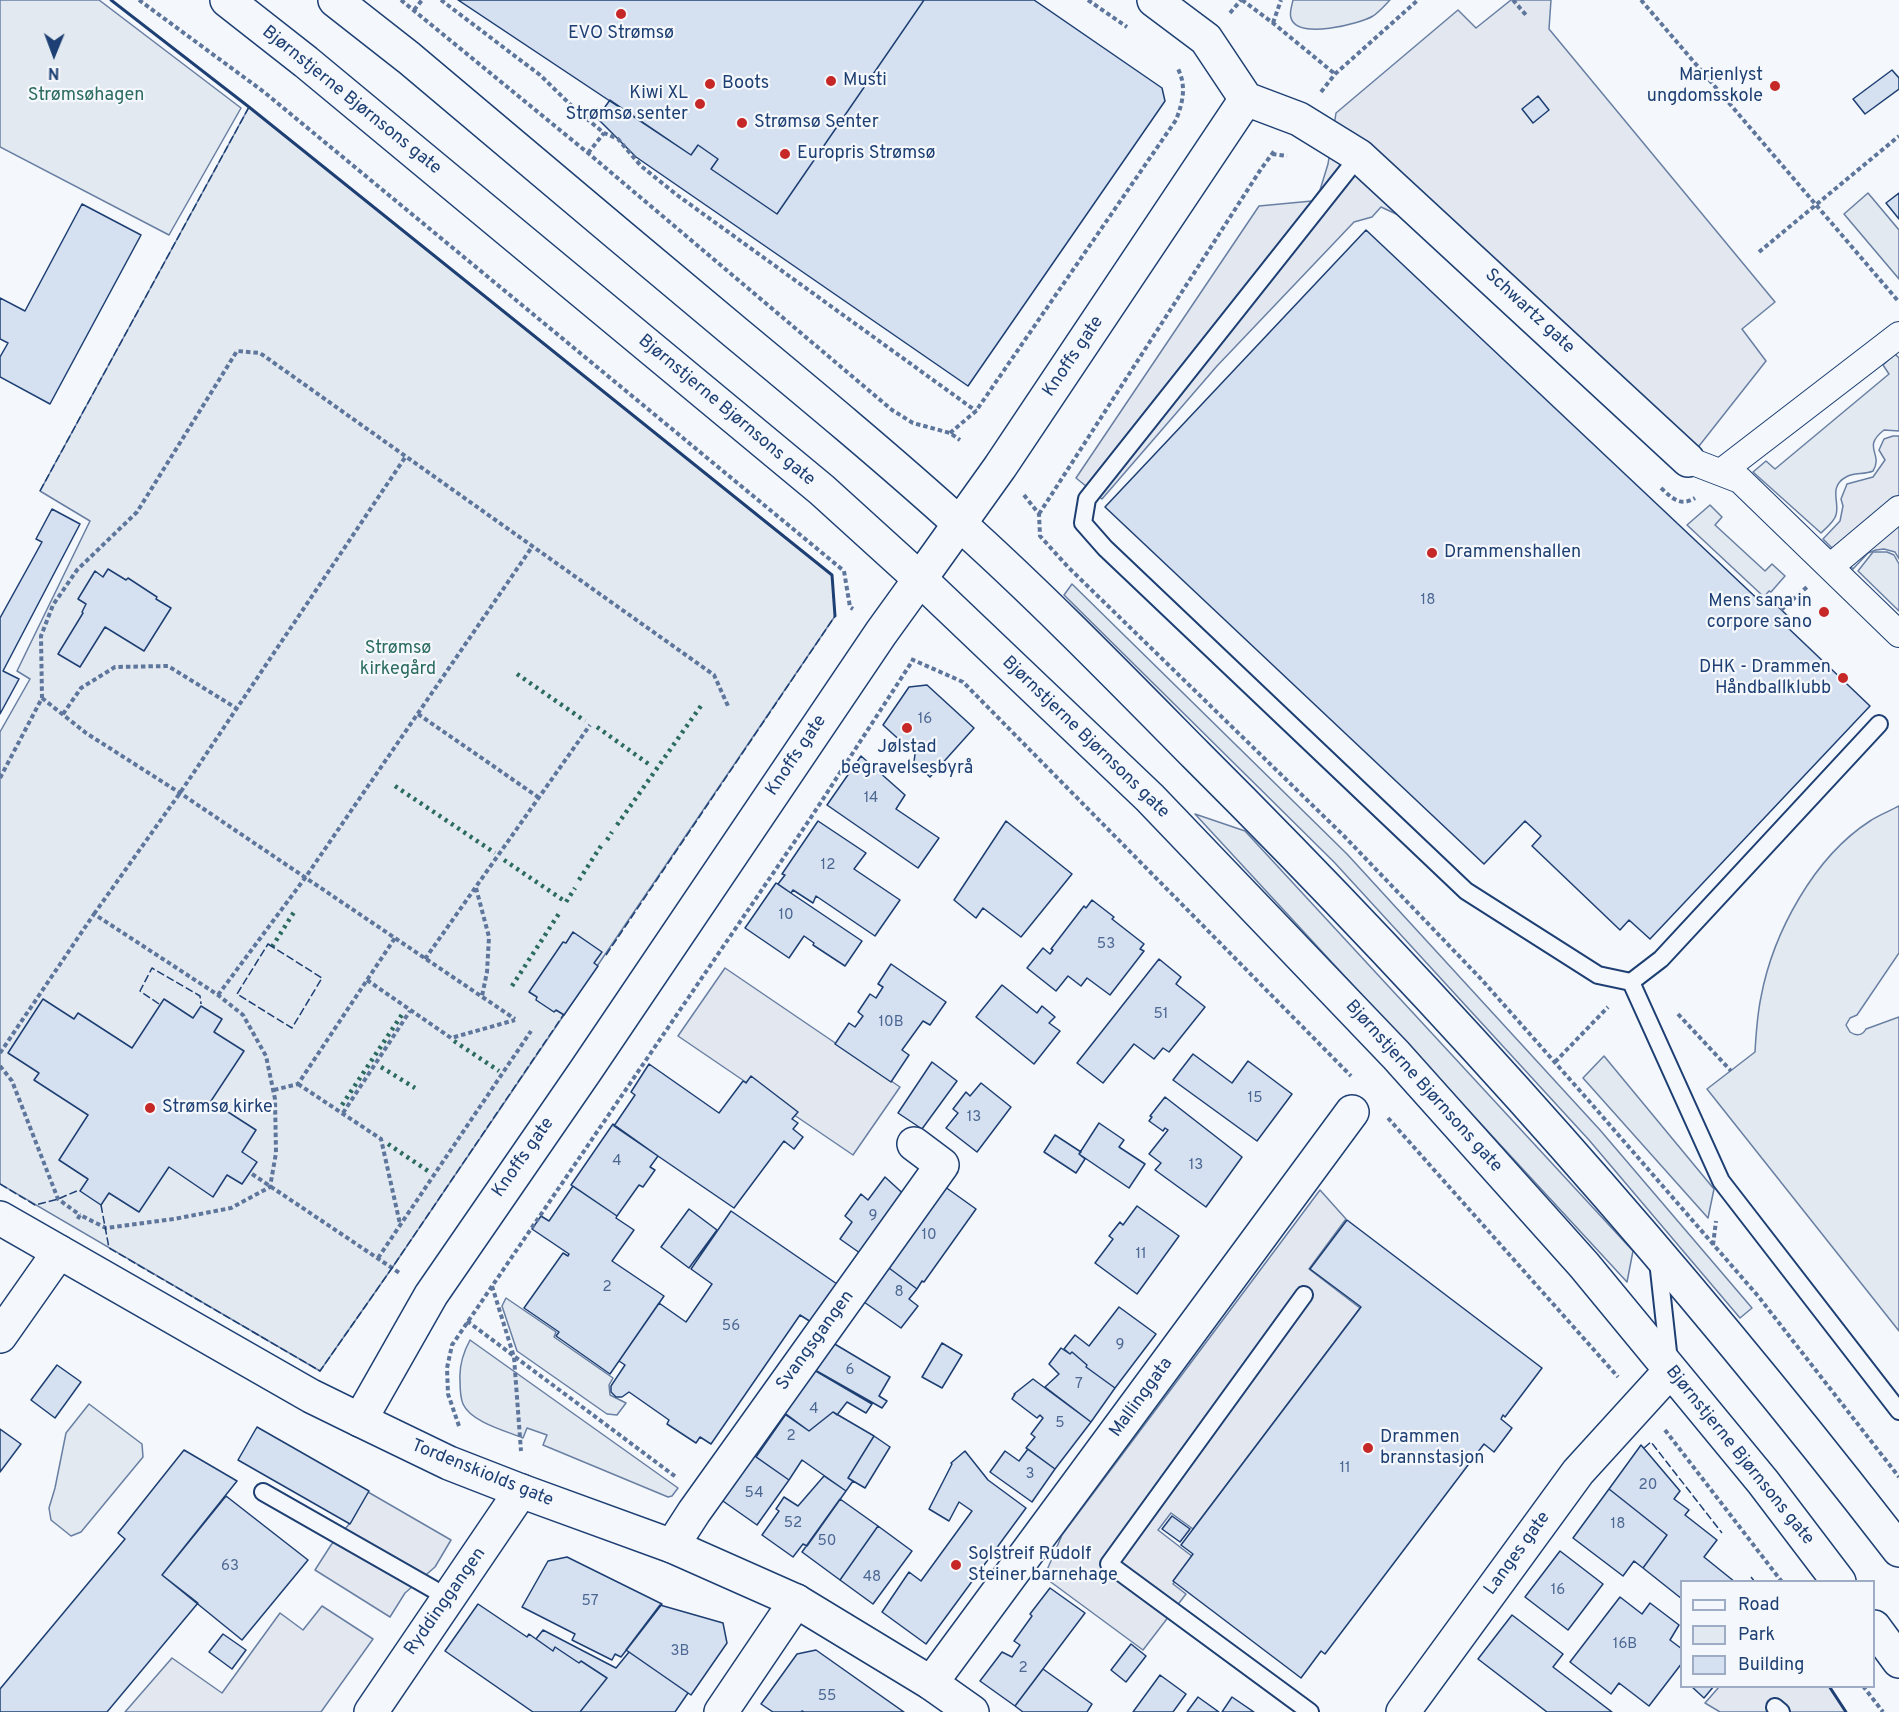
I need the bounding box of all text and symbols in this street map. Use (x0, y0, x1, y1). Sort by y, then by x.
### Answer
marker: EVO Strømsø (614, 7, 628, 21)
street label: Bjørnstjerne Bjørnsons gate (257, 22, 445, 180)
place label: EVO Strømsø (568, 23, 674, 45)
north arrow (24, 24, 84, 84)
text: N (48, 62, 60, 82)
place label: Marienlyst ungdomsskole (1647, 65, 1763, 107)
place label: Musti (843, 70, 887, 92)
place label: Boots (722, 73, 769, 95)
marker: Musti (824, 74, 838, 88)
marker: Boots (703, 77, 717, 91)
marker: Marienlyst ungdomsskole (1768, 79, 1782, 93)
place label: Kiwi XL Strømsø senter (566, 83, 688, 125)
park label: Strømsøhagen (28, 85, 144, 107)
marker: Kiwi XL Strømsø senter (693, 97, 707, 111)
place label: Strømsø Senter (754, 112, 879, 134)
marker: Strømsø Senter (735, 116, 749, 130)
place label: Europris Strømsø (797, 143, 936, 165)
marker: Europris Strømsø (778, 147, 792, 161)
street label: Schwartz gate (1480, 265, 1578, 359)
street label: Knoffs gate (1039, 312, 1109, 402)
street label: Bjørnstjerne Bjørnsons gate (633, 331, 819, 491)
place label: Drammenshallen (1444, 542, 1581, 564)
marker: Drammenshallen (1425, 546, 1439, 560)
place label: Mens sana in corpore sano (1707, 591, 1812, 634)
house number: 18 (1421, 592, 1435, 610)
marker: Mens sana in corpore sano (1817, 605, 1831, 619)
park label: Strømsø kirkegård (360, 638, 436, 680)
street label: Bjørnstjerne Bjørnsons gate (997, 652, 1173, 824)
place label: DHK - Drammen Håndballklubb (1699, 657, 1831, 700)
marker: DHK - Drammen Håndballklubb (1836, 671, 1850, 685)
street label: Knoffs gate (762, 711, 832, 801)
house number: 16 (918, 711, 932, 729)
marker: Jølstad begravelsesbyrå (900, 721, 914, 735)
place label: Jølstad begravelsesbyrå (841, 737, 973, 780)
house number: 14 (864, 790, 878, 808)
house number: 12 (821, 857, 835, 875)
house number: 10 (778, 907, 794, 925)
house number: 53 (1097, 936, 1115, 954)
street label: Bjørnstjerne Bjørnsons gate (1340, 996, 1506, 1178)
house number: 51 (1154, 1006, 1168, 1024)
house number: 10B (878, 1014, 904, 1032)
house number: 15 (1248, 1090, 1262, 1108)
place label: Strømsø kirke (162, 1097, 273, 1119)
marker: Strømsø kirke (143, 1101, 157, 1115)
house number: 13 (967, 1109, 981, 1127)
street label: Knoffs gate (489, 1114, 559, 1202)
house number: 4 (612, 1153, 622, 1171)
house number: 13 (1189, 1157, 1203, 1175)
house number: 9 (869, 1208, 877, 1226)
house number: 10 (921, 1227, 937, 1245)
house number: 11 (1135, 1246, 1147, 1264)
house number: 2 (602, 1279, 612, 1297)
house number: 8 (894, 1284, 904, 1302)
street label: Svangsgangen (773, 1287, 859, 1395)
house number: 56 (722, 1318, 740, 1336)
house number: 9 (1116, 1337, 1124, 1355)
street label: Mallinggata (1106, 1354, 1178, 1442)
house number: 6 (846, 1362, 854, 1380)
street label: Bjørnstjerne Bjørnsons gate (1660, 1362, 1818, 1550)
house number: 7 (1075, 1376, 1083, 1394)
house number: 4 (809, 1401, 819, 1419)
house number: 5 (1055, 1415, 1065, 1433)
place label: Drammen brannstasjon (1380, 1427, 1484, 1470)
house number: 2 (786, 1428, 796, 1446)
street label: Tordenskiolds gate (408, 1436, 556, 1512)
marker: Drammen brannstasjon (1361, 1441, 1375, 1455)
house number: 11 (1339, 1460, 1351, 1478)
house number: 3 (1025, 1466, 1035, 1484)
house number: 20 (1639, 1477, 1657, 1495)
house number: 54 (745, 1485, 763, 1503)
street label: Langes gate (1480, 1508, 1556, 1600)
house number: 52 (784, 1515, 802, 1533)
house number: 18 (1611, 1516, 1625, 1534)
house number: 50 (818, 1533, 836, 1551)
street label: Ryddinggangen (401, 1544, 491, 1660)
place label: Solstreif Rudolf Steiner barnehage (968, 1544, 1118, 1586)
house number: 63 (221, 1558, 239, 1576)
marker: Solstreif Rudolf Steiner barnehage (949, 1558, 963, 1572)
house number: 48 (863, 1569, 881, 1587)
legend (1680, 1580, 1875, 1688)
house number: 16 (1551, 1582, 1565, 1600)
house number: 57 (582, 1593, 598, 1611)
text: Road (1738, 1594, 1780, 1617)
text: Park (1738, 1624, 1775, 1647)
house number: 16B (1613, 1636, 1637, 1654)
house number: 3B (671, 1643, 689, 1661)
text: Building (1738, 1654, 1804, 1677)
house number: 2 (1018, 1660, 1028, 1678)
house number: 55 (818, 1688, 836, 1706)

